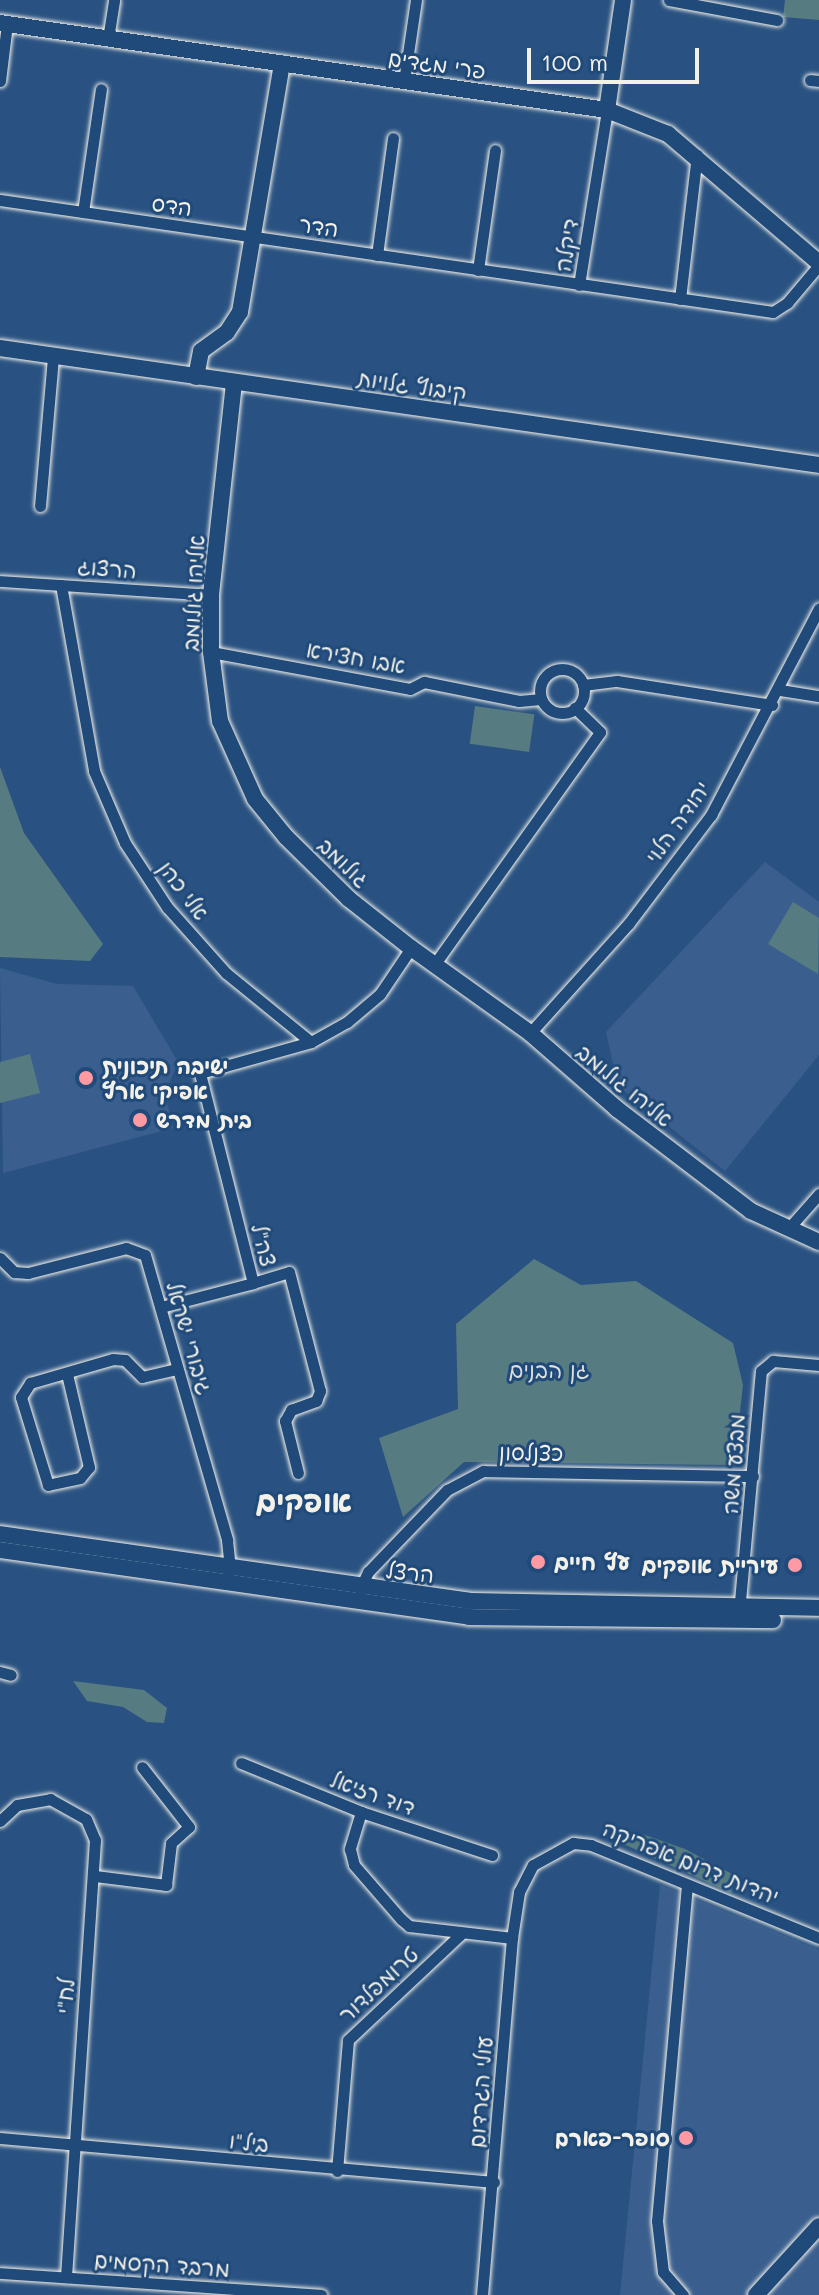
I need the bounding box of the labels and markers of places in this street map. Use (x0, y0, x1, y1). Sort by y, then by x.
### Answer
place label: ישיבה תיכונית אפיקי ארץ (102, 1052, 228, 1104)
marker: ישיבה תיכונית אפיקי ארץ (77, 1069, 95, 1087)
place label: בית מדרש (156, 1107, 252, 1133)
marker: בית מדרש (131, 1111, 149, 1129)
place label: עץ חיים (554, 1549, 630, 1575)
place label: עיריית אופקים (641, 1552, 779, 1578)
marker: עץ חיים (529, 1553, 547, 1571)
marker: עיריית אופקים (786, 1556, 804, 1574)
place label: סופר-פארם (555, 2125, 670, 2151)
marker: סופר-פארם (677, 2129, 695, 2147)

